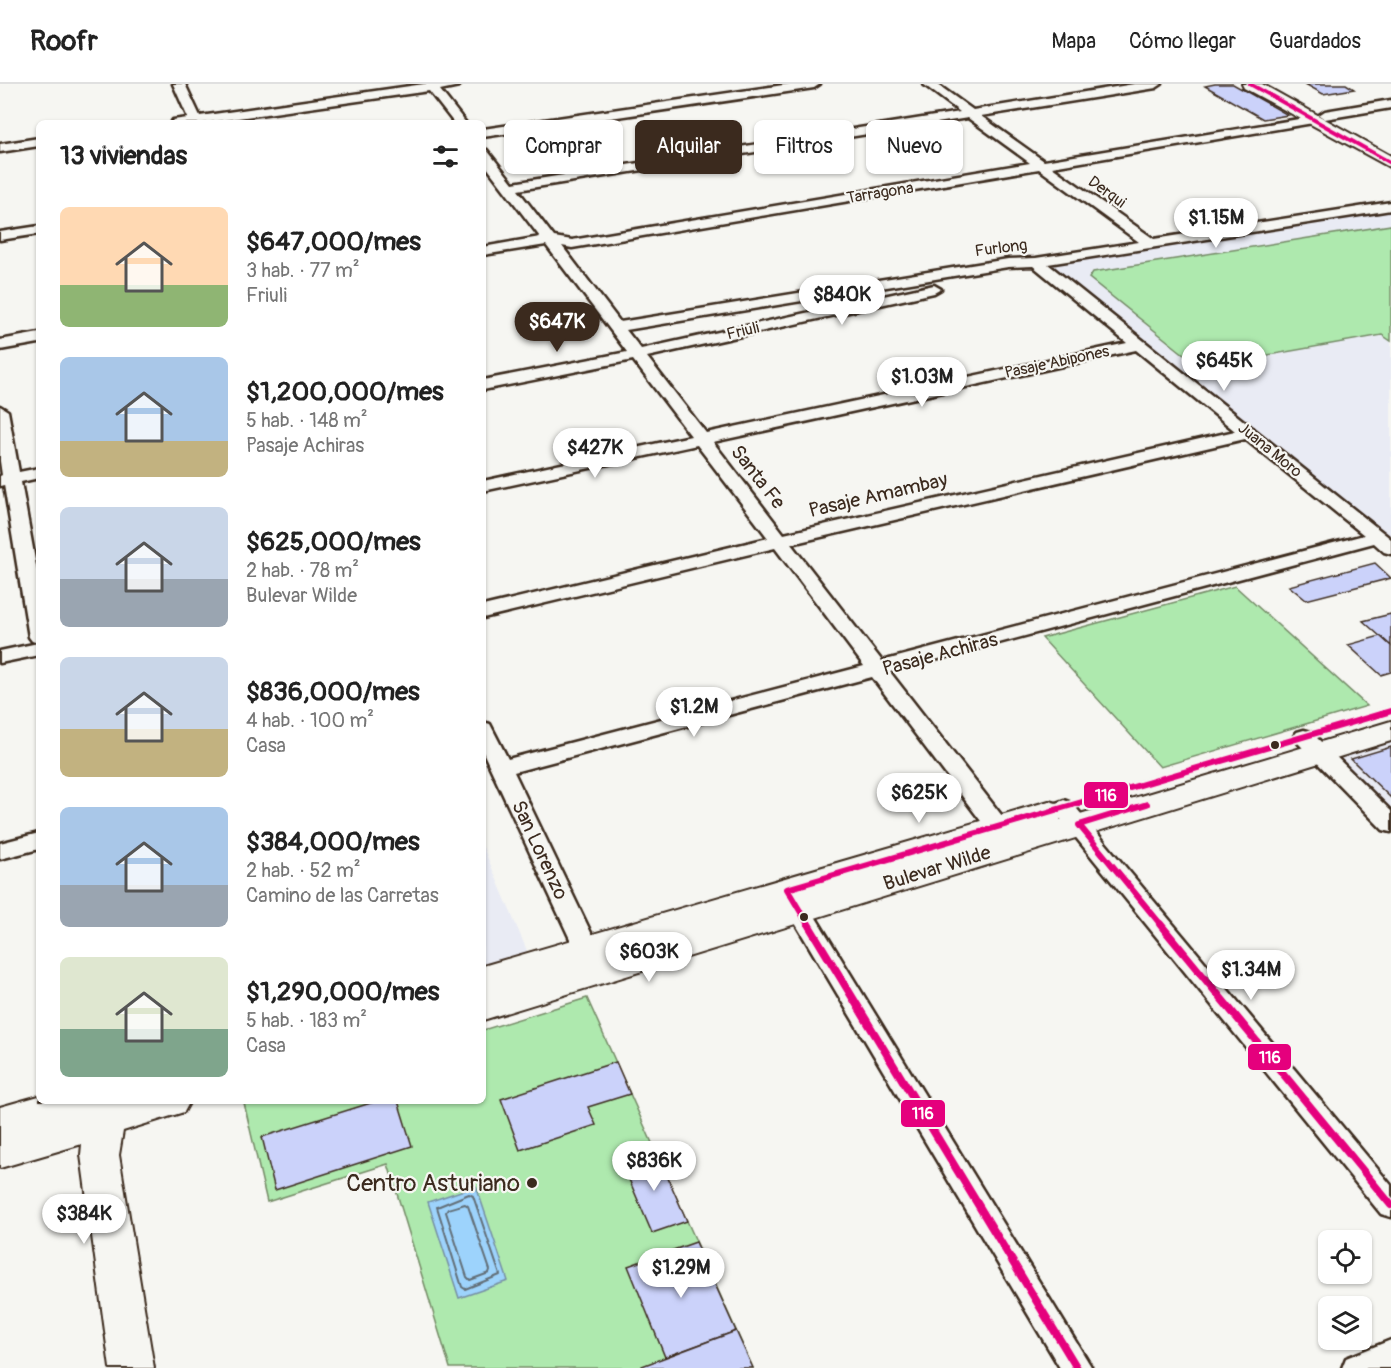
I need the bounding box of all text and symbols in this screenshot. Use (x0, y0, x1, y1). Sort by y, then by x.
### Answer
text: Roofr (30, 24, 98, 59)
text: Mapa (1051, 28, 1096, 55)
text: Cómo llegar (1129, 28, 1236, 55)
text: Guardados (1269, 28, 1361, 55)
chip: Comprar (504, 120, 623, 174)
chip: Alquilar (635, 120, 742, 174)
chip: Filtros (754, 120, 854, 174)
chip: Nuevo (866, 120, 963, 174)
text: 13 viviendas (60, 140, 187, 172)
icon: filters (429, 140, 462, 173)
street label: Derqui (1084, 172, 1130, 213)
street label: Tarragona (845, 178, 915, 208)
pin: $1.15M (1167, 198, 1265, 249)
text: $1.15M (1188, 205, 1244, 230)
text: $647,000/mes (246, 226, 421, 258)
icon: home (108, 231, 180, 303)
street label: Furlong (974, 235, 1028, 261)
text: 3 hab. · 77 m² (246, 258, 360, 283)
pin: $840K (800, 275, 884, 326)
text: $840K (813, 282, 871, 307)
text: Friuli (246, 283, 287, 308)
pin: $647K (515, 302, 599, 353)
text: $647K (529, 309, 585, 334)
street label: Friuli (725, 318, 761, 344)
street label: Pasaje Abipones (1003, 341, 1111, 383)
pin: $645K (1182, 341, 1266, 392)
text: $645K (1196, 348, 1252, 373)
pin: $1.03M (873, 357, 971, 408)
text: $1.03M (891, 364, 953, 389)
text: $1,200,000/mes (246, 376, 444, 408)
icon: home (108, 381, 180, 453)
text: 5 hab. · 148 m² (246, 408, 368, 433)
street label: Juana Moro (1234, 418, 1306, 482)
pin: $427K (553, 428, 637, 479)
text: Pasaje Achiras (246, 433, 364, 458)
text: $427K (567, 435, 623, 460)
street label: Santa Fe (725, 440, 791, 514)
street label: Pasaje Amambay (806, 467, 950, 523)
text: $625,000/mes (246, 526, 421, 558)
icon: home (108, 531, 180, 603)
text: 2 hab. · 78 m² (246, 558, 359, 583)
text: Bulevar Wilde (246, 583, 357, 608)
street label: Pasaje Achiras (880, 627, 1000, 681)
text: $836,000/mes (246, 676, 420, 708)
icon: home (108, 681, 180, 753)
pin: $1.2M (652, 687, 736, 738)
text: $1.2M (670, 694, 718, 719)
text: 4 hab. · 100 m² (246, 708, 374, 733)
text: Casa (246, 733, 286, 758)
unlabelled marker (1269, 739, 1281, 751)
pin: $625K (877, 773, 961, 824)
text: $625K (891, 780, 947, 805)
line badge: 116 (1083, 781, 1129, 809)
text: 116 (1095, 786, 1117, 806)
street label: San Lorenzo (506, 796, 574, 904)
text: $384,000/mes (246, 826, 420, 858)
icon: home (108, 831, 180, 903)
street label: Bulevar Wilde (880, 840, 994, 896)
text: 2 hab. · 52 m² (246, 858, 361, 883)
text: Camino de las Carretas (246, 883, 439, 908)
unlabelled marker (798, 911, 810, 923)
pin: $603K (607, 932, 691, 983)
text: $603K (619, 939, 679, 964)
pin: $1.34M (1202, 950, 1300, 1001)
text: $1.34M (1221, 957, 1281, 982)
text: $1,290,000/mes (246, 976, 439, 1008)
icon: home (108, 981, 180, 1053)
text: 5 hab. · 183 m² (246, 1008, 367, 1033)
text: Casa (246, 1033, 286, 1058)
line badge: 116 (1247, 1043, 1292, 1071)
text: 116 (1259, 1048, 1281, 1068)
line badge: 116 (900, 1099, 946, 1128)
text: 116 (912, 1104, 934, 1124)
pin: $836K (612, 1141, 696, 1192)
text: $836K (626, 1148, 682, 1173)
place label: Centro Asturiano (346, 1169, 520, 1198)
marker: Centro Asturiano (525, 1176, 539, 1190)
pin: $384K (42, 1194, 126, 1245)
text: $384K (56, 1201, 112, 1226)
map controls (1318, 1230, 1372, 1350)
button: locate (1318, 1230, 1372, 1284)
pin: $1.29M (632, 1248, 730, 1299)
text: $1.29M (652, 1255, 710, 1280)
button: layers (1318, 1296, 1372, 1350)

